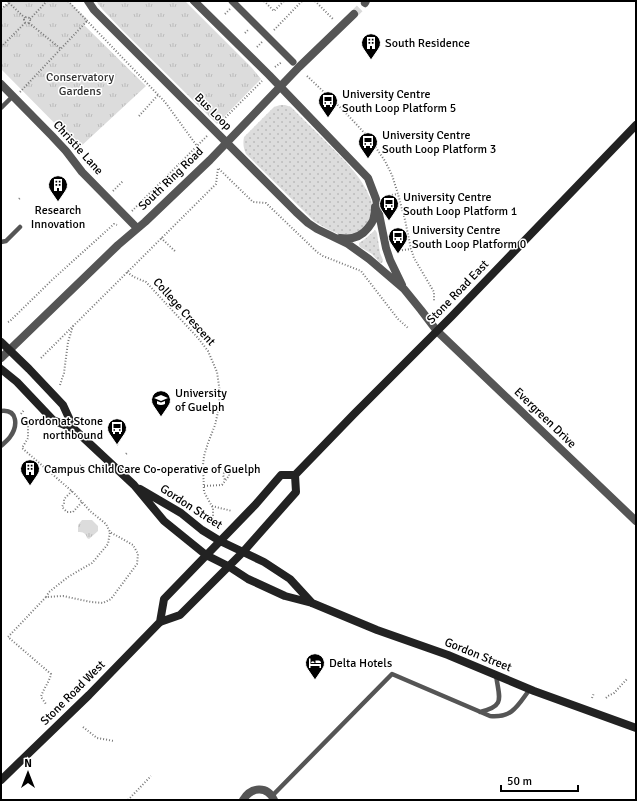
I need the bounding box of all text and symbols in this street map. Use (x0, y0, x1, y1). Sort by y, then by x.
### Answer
building icon: South Residence (360, 32, 382, 60)
place label: South Residence (385, 36, 470, 51)
park label: Conservatory Gardens (46, 70, 114, 99)
place label: University Centre South Loop Platform 5 (342, 87, 456, 116)
street label: Bus Loop (191, 90, 235, 134)
bus stop icon: University Centre South Loop Platform 5 (317, 90, 339, 118)
street label: Christie Lane (50, 118, 106, 178)
place label: University Centre South Loop Platform 3 (382, 128, 496, 157)
bus stop icon: University Centre South Loop Platform 3 (357, 131, 379, 159)
street label: South Ring Road (135, 144, 207, 214)
building icon: Research Innovation (47, 174, 69, 202)
place label: University Centre South Loop Platform 1 (403, 190, 517, 219)
bus stop icon: University Centre South Loop Platform 1 (378, 193, 400, 221)
place label: Research Innovation (31, 203, 85, 232)
place label: University Centre South Loop Platform 0 (412, 223, 526, 252)
bus stop icon: University Centre South Loop Platform 0 (387, 226, 409, 254)
street label: Stone Road East (424, 257, 492, 327)
street label: College Crescent (150, 275, 218, 349)
street label: Evergreen Drive (511, 385, 579, 451)
place label: University of Guelph (175, 386, 227, 415)
school or university icon: University of Guelph (150, 389, 172, 417)
place label: Gordon at Stone northbound (21, 414, 103, 443)
bus stop icon: Gordon at Stone northbound (106, 417, 128, 445)
building icon: Campus Child Care Co-operative of Guelph (19, 458, 41, 486)
place label: Campus Child Care Co-operative of Guelph (44, 462, 261, 477)
street label: Gordon Street (157, 481, 225, 533)
street label: Gordon Street (442, 635, 514, 675)
hotel icon: Delta Hotels (304, 652, 326, 680)
place label: Delta Hotels (329, 656, 392, 671)
street label: Stone Road West (37, 657, 109, 729)
north arrow (8, 753, 48, 793)
text: N (24, 757, 32, 770)
scale bar (501, 767, 578, 793)
text: 50 m (507, 774, 532, 789)

